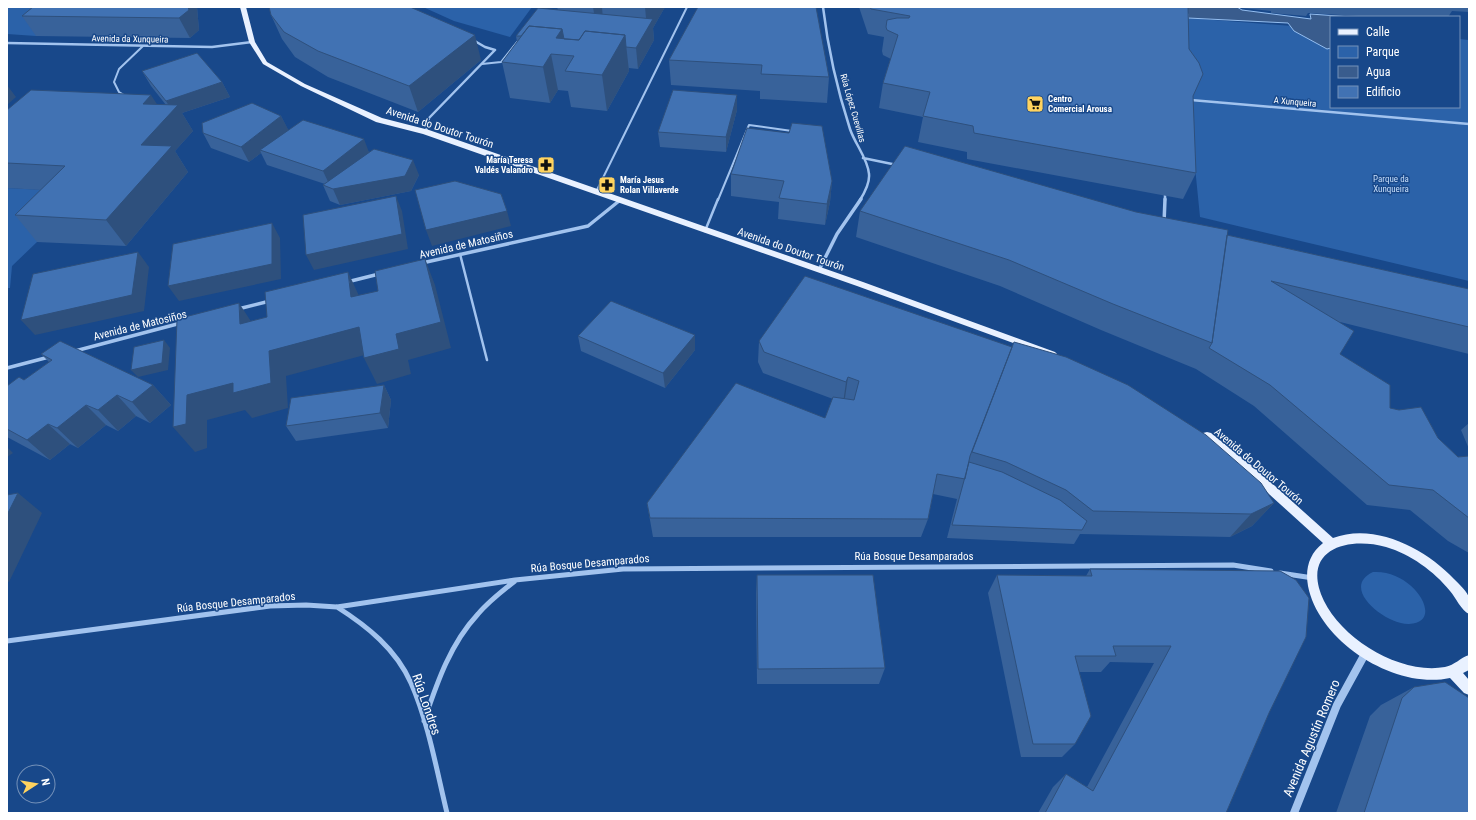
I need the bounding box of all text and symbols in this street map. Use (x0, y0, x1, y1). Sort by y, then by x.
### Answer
legend (1330, 16, 1460, 108)
text: Calle (1366, 25, 1390, 39)
street label: Avenida da Xunqueira (92, 33, 168, 45)
text: Parque (1366, 45, 1400, 59)
text: Agua (1366, 65, 1391, 79)
street label: Rúa López Cuevillas (838, 72, 868, 144)
text: Edificio (1366, 85, 1401, 99)
supermarket icon: Centro Comercial Arousa (1025, 94, 1045, 114)
place label: Centro Comercial Arousa (1048, 94, 1112, 114)
street label: A Xunqueira (1273, 95, 1317, 109)
street label: Avenida do Doutor Tourón (385, 104, 495, 151)
place label: María Teresa Valdés Valandro (475, 155, 534, 175)
pharmacy icon: María Teresa Valdés Valandro (536, 155, 556, 175)
park label: Parque da Xunqueira (1373, 174, 1409, 194)
pharmacy icon: María Jesus Rolan Villaverde (597, 175, 617, 195)
place label: María Jesus Rolan Villaverde (620, 175, 679, 195)
street label: Avenida do Doutor Tourón (736, 225, 846, 274)
street label: Avenida de Matosiños (418, 227, 514, 262)
street label: Avenida de Matosiños (92, 308, 188, 343)
street label: Avenida do Doutor Tourón (1212, 425, 1306, 507)
street label: Rúa Bosque Desamparados (854, 550, 974, 563)
street label: Rúa Bosque Desamparados (530, 552, 650, 575)
street label: Rúa Bosque Desamparados (176, 590, 296, 615)
street label: Rúa Londres (409, 672, 444, 737)
street label: Avenida Agustín Romero (1280, 677, 1343, 799)
north arrow (16, 764, 56, 804)
text: N (38, 777, 52, 787)

